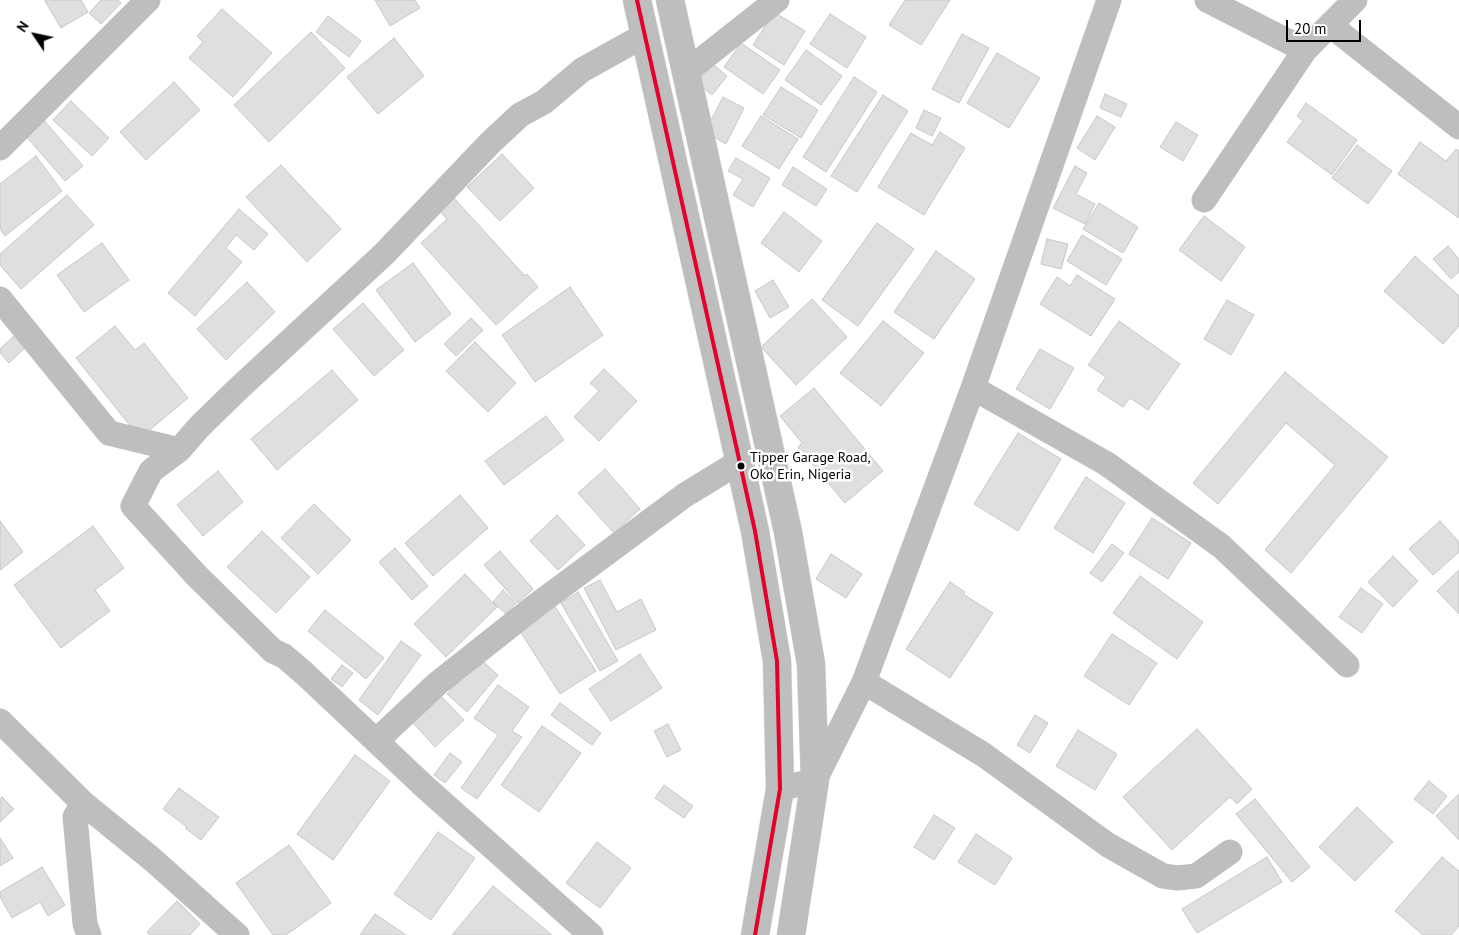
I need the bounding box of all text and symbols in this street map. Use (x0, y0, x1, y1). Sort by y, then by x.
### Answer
north arrow (10, 10, 60, 60)
scale bar (1289, 10, 1364, 42)
text: N (13, 18, 33, 35)
text: 20 m (1294, 19, 1327, 38)
place label: Tipper Garage Road, Oko Erin, Nigeria (750, 450, 871, 482)
marker: Tipper Garage Road, Oko Erin, Nigeria (736, 461, 746, 471)

